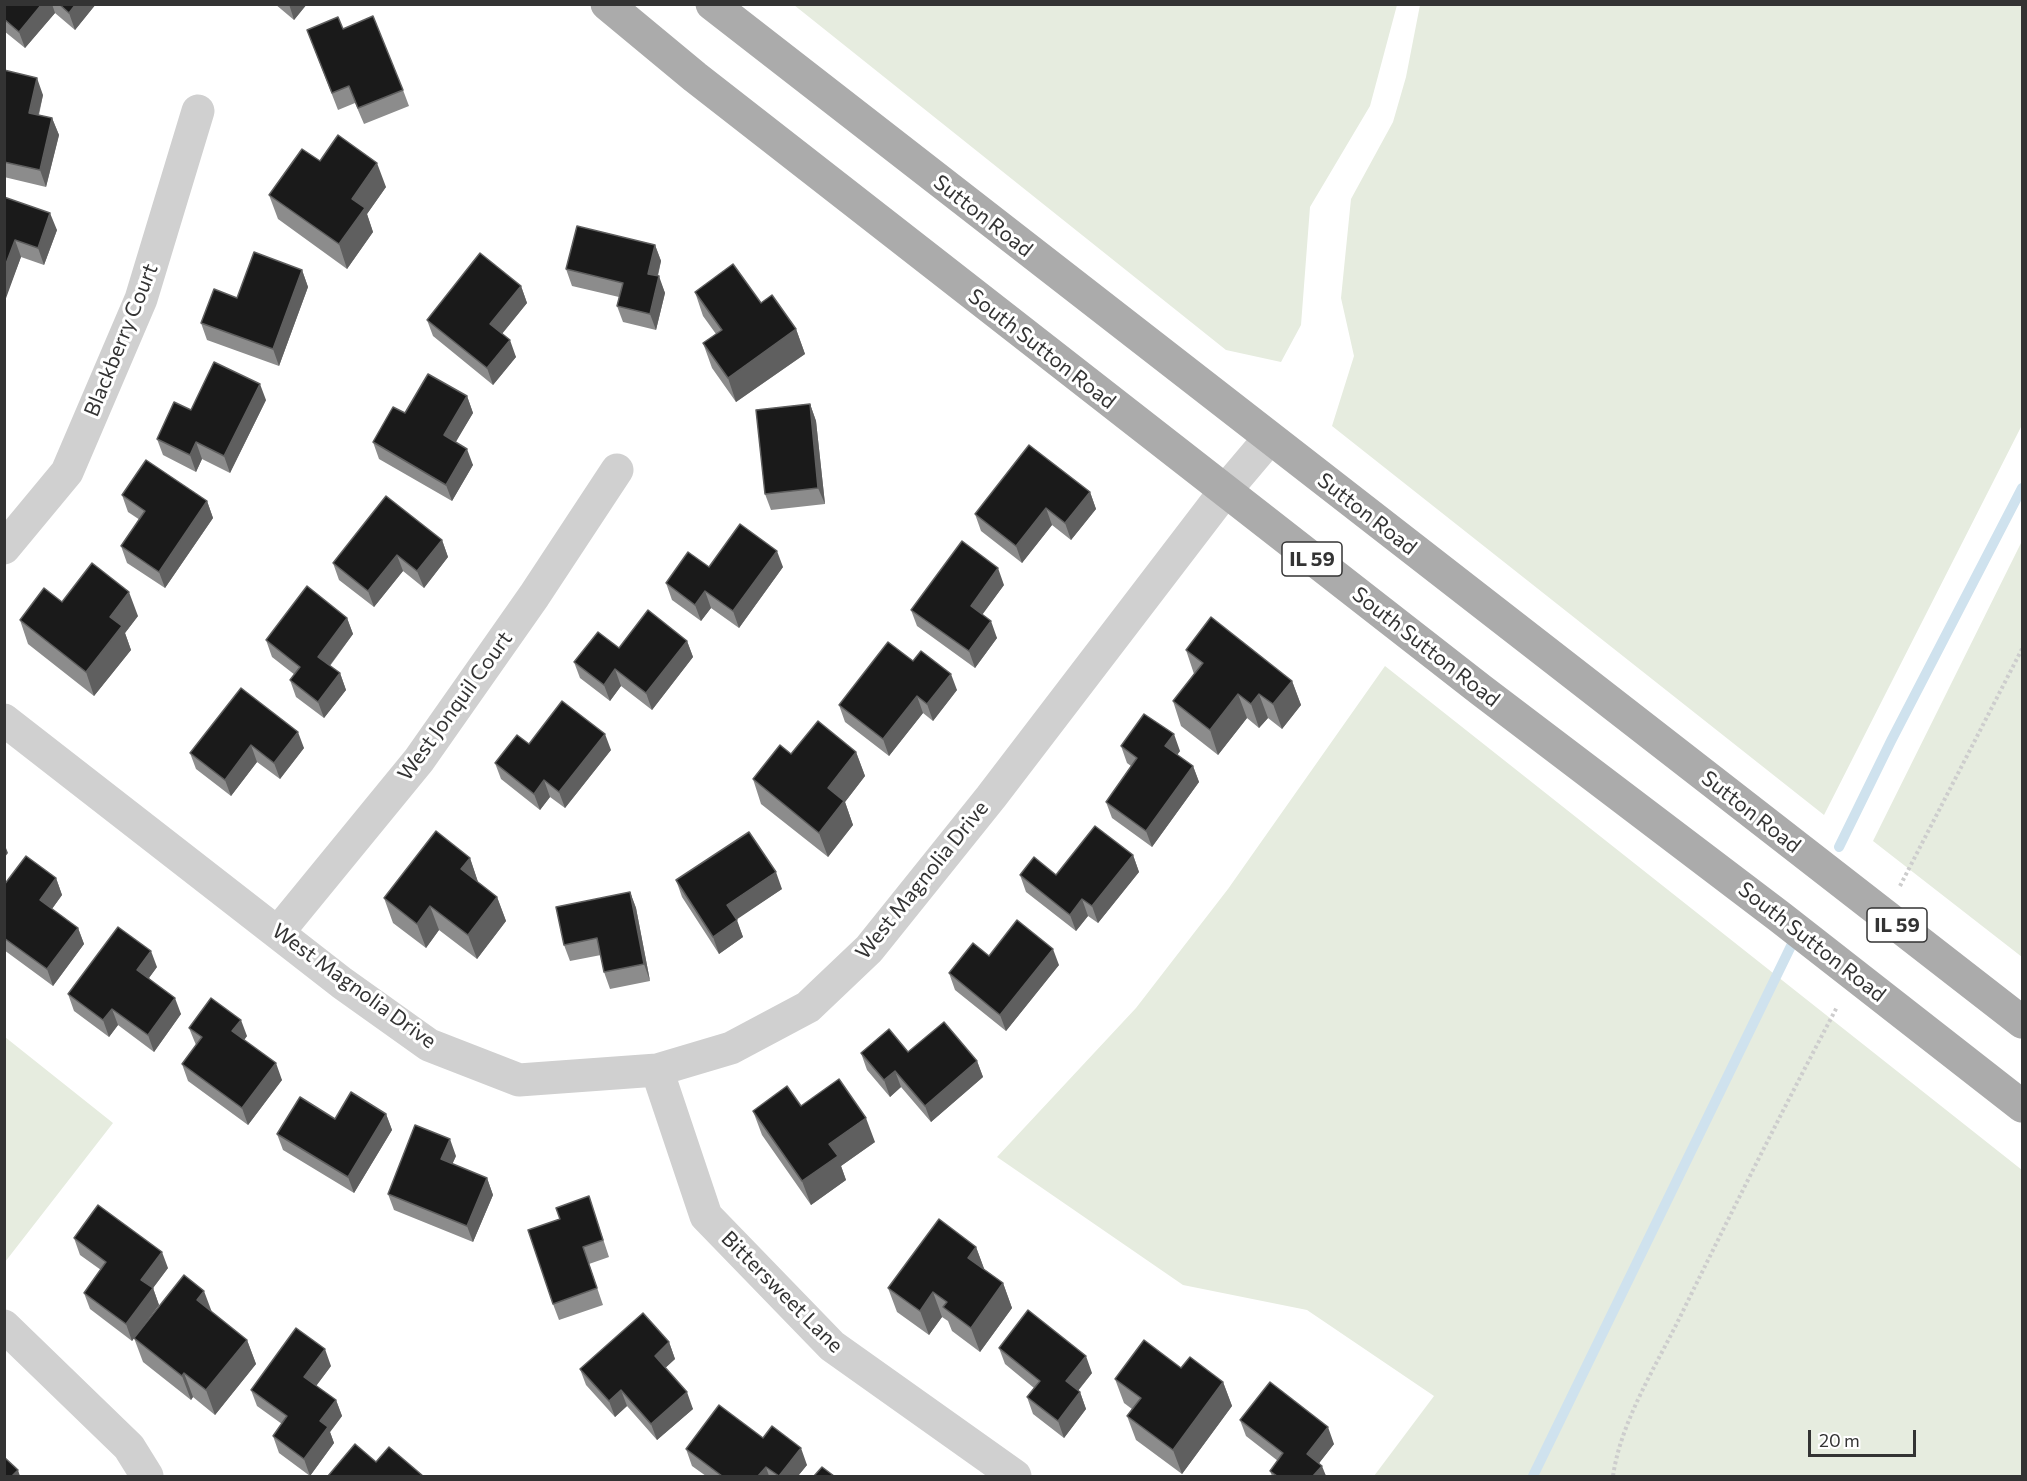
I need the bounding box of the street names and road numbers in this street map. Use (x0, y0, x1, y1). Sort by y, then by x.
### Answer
street label: Sutton Road (928, 170, 1038, 262)
street label: Blackberry Court (79, 260, 163, 420)
street label: South Sutton Road (963, 284, 1121, 414)
street label: Sutton Road (1312, 468, 1422, 560)
road number: IL 59 (1282, 542, 1342, 576)
street label: South Sutton Road (1347, 582, 1505, 712)
street label: West Jonquil Court (392, 626, 518, 786)
street label: Sutton Road (1696, 766, 1806, 858)
street label: West Magnolia Drive (850, 796, 994, 964)
street label: South Sutton Road (1733, 877, 1891, 1007)
road number: IL 59 (1867, 908, 1927, 942)
street label: West Magnolia Drive (267, 918, 441, 1054)
street label: Bittersweet Lane (716, 1226, 848, 1358)

